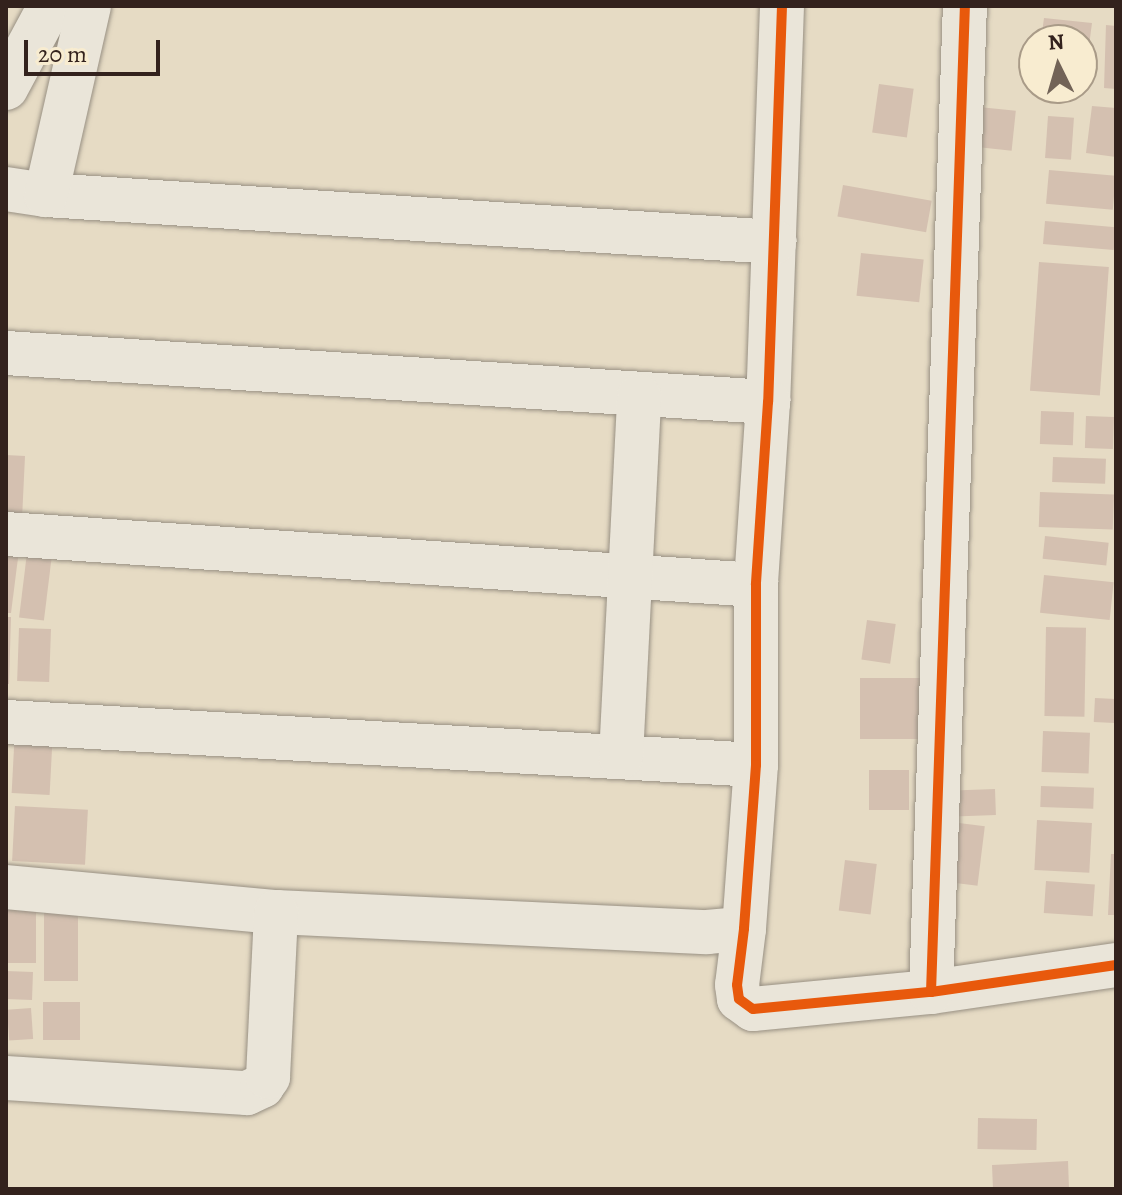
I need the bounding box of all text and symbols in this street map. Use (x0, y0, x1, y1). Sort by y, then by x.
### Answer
scale bar (28, 24, 164, 74)
north arrow (1018, 24, 1098, 104)
text: N (1047, 26, 1065, 58)
text: 20 m (38, 38, 87, 70)

